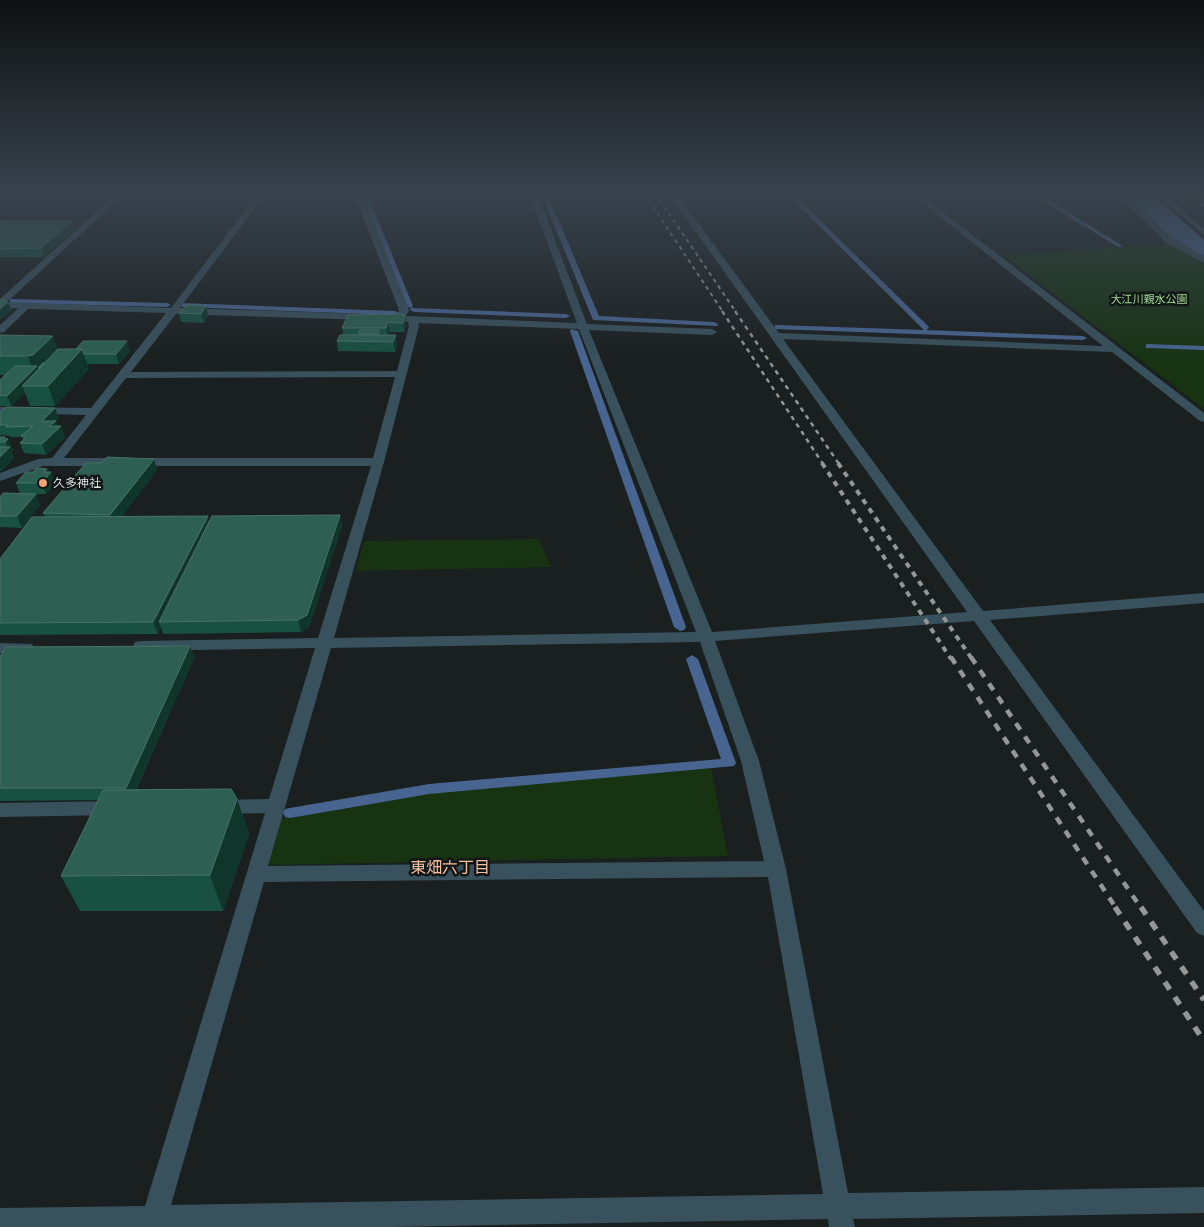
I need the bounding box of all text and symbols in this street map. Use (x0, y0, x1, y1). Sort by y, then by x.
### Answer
park label: 大江川親水公園 (1111, 293, 1188, 305)
place label: 久多神社 (53, 476, 101, 490)
marker: 久多神社 (37, 477, 49, 489)
district label: 東畑六丁目 (410, 859, 490, 876)

